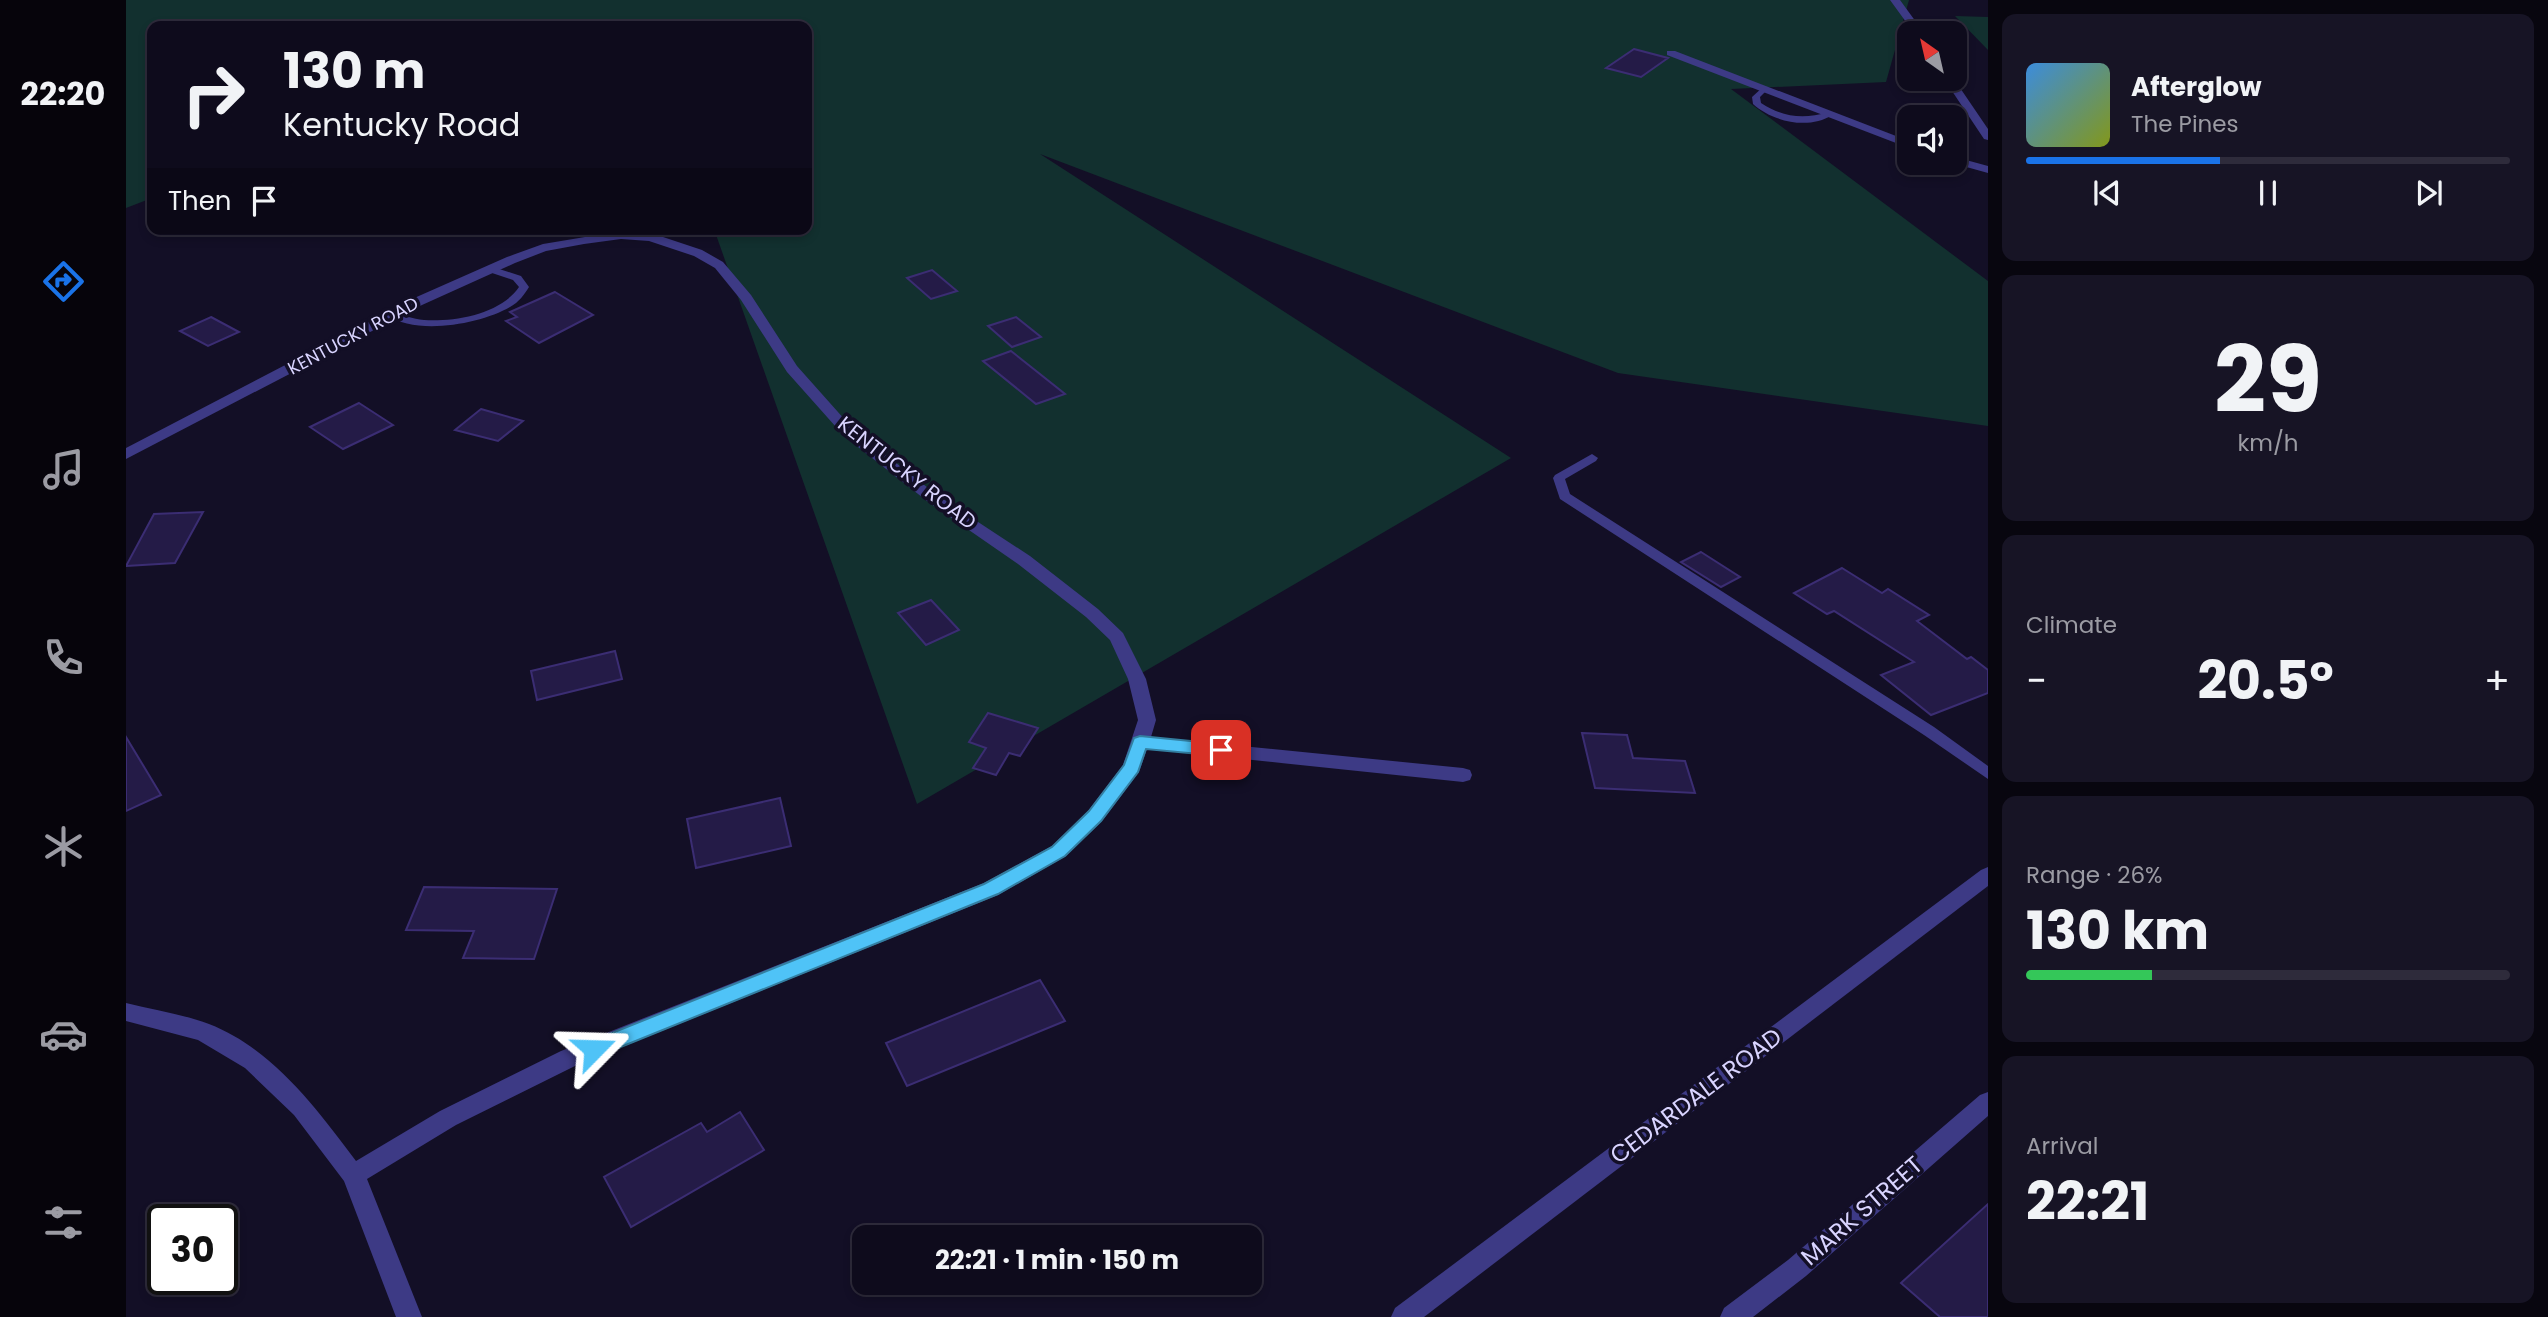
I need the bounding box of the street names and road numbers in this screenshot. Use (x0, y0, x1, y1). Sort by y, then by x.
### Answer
street label: KENTUCKY ROAD (283, 291, 422, 381)
street label: KENTUCKY ROAD (832, 409, 983, 536)
street label: CEDARDALE ROAD (1603, 1020, 1788, 1171)
street label: MARK STREET (1794, 1148, 1930, 1273)

